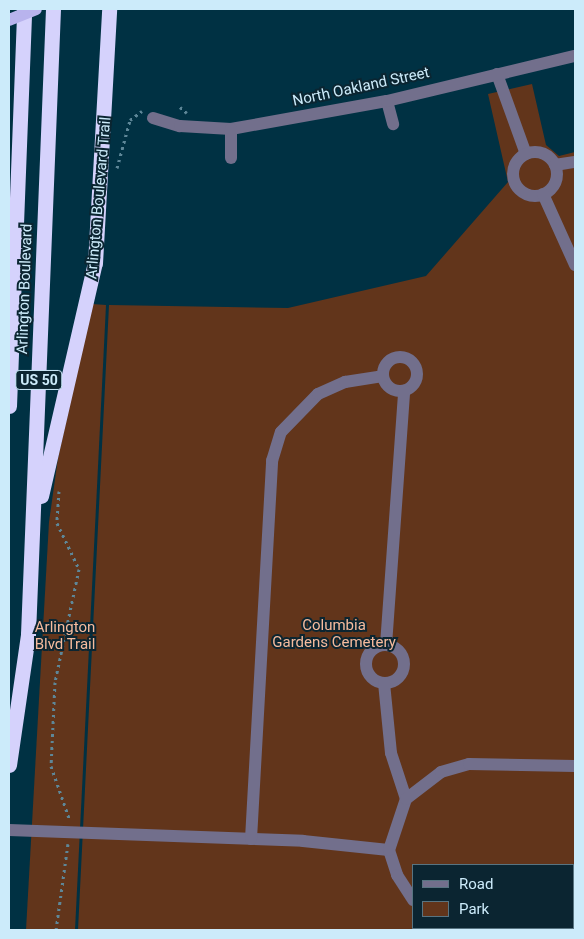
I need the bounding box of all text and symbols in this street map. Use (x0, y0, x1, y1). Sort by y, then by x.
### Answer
street label: North Oakland Street (291, 64, 431, 110)
street label: Arlington Boulevard Trail (83, 116, 115, 280)
street label: Arlington Boulevard (14, 223, 36, 355)
road number: US 50 (15, 368, 63, 392)
park label: Columbia Gardens Cemetery (272, 616, 396, 651)
park label: Arlington Blvd Trail (35, 618, 95, 653)
legend (412, 864, 574, 929)
text: Road (459, 875, 493, 893)
text: Park (459, 900, 489, 918)

